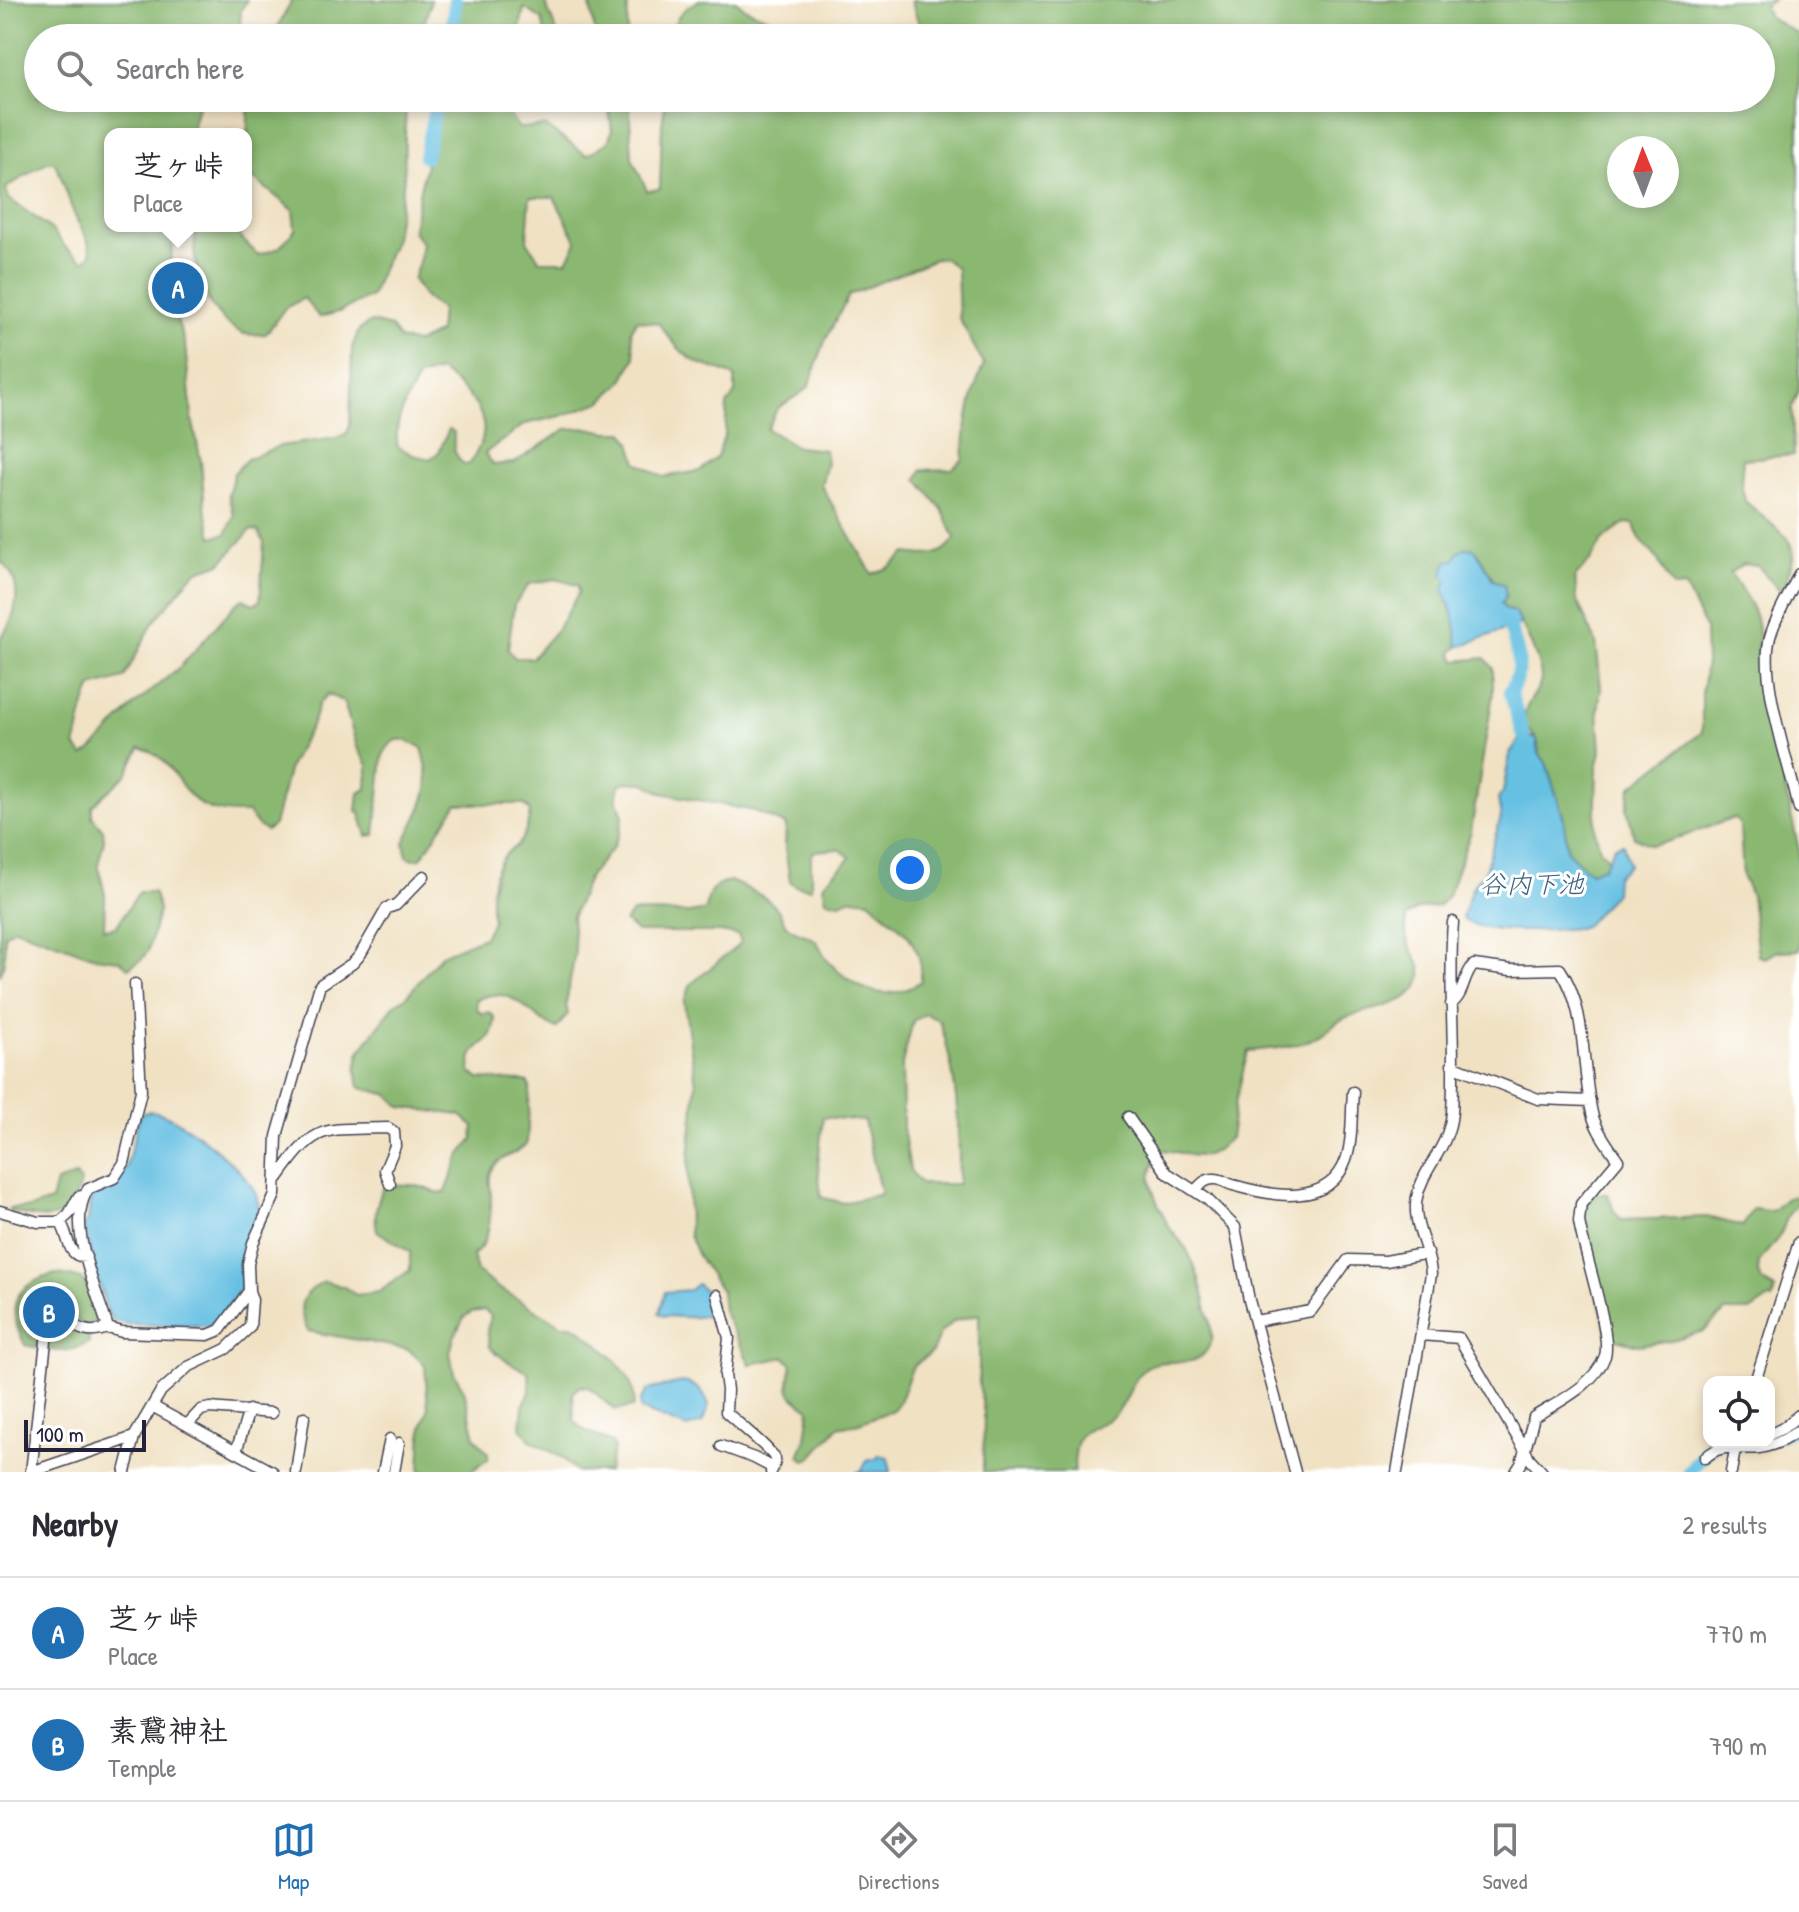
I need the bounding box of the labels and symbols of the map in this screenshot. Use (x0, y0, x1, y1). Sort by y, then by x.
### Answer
north arrow (1607, 136, 1679, 208)
pin: A (152, 258, 204, 318)
your location (890, 850, 930, 890)
water label: 谷内下池 (1480, 866, 1585, 901)
pin: B (23, 1282, 75, 1342)
scale bar (24, 1416, 146, 1452)

